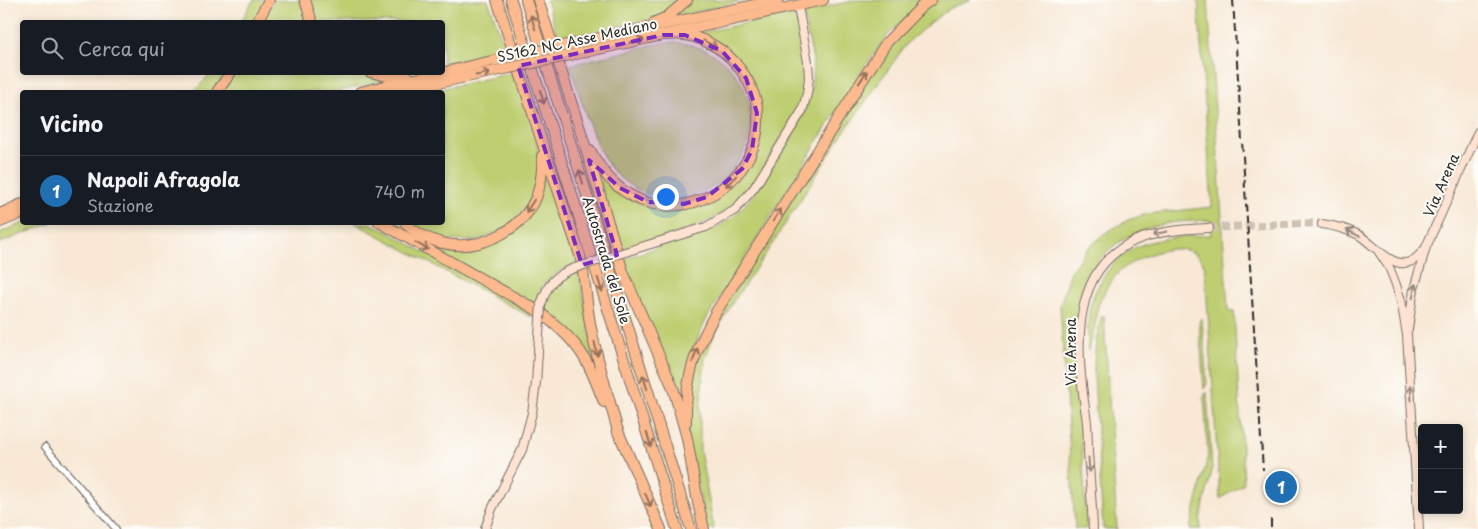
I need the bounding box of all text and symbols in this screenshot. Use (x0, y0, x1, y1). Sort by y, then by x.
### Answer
street label: SS162 NC Asse Mediano (495, 13, 659, 67)
one-way arrow (527, 14, 537, 30)
search box (20, 20, 445, 75)
icon: search (38, 34, 66, 62)
text: Cerca qui (78, 34, 165, 62)
one-way arrow (628, 36, 644, 45)
one-way arrow (702, 40, 717, 49)
one-way arrow (474, 69, 490, 78)
one-way arrow (859, 71, 869, 85)
one-way arrow (537, 88, 547, 104)
text: Vicino (40, 107, 103, 139)
street label: Via Arena (1418, 149, 1465, 220)
text: Napoli Afragola (87, 165, 240, 193)
one-way arrow (576, 169, 586, 185)
one-way arrow (725, 174, 737, 187)
text: 1 (52, 179, 60, 203)
text: 740 m (375, 179, 425, 203)
your location (653, 184, 679, 210)
text: Stazione (87, 193, 154, 217)
street label: Autostrada del Sole (578, 193, 636, 327)
one-way arrow (525, 199, 535, 213)
one-way arrow (771, 208, 782, 222)
one-way arrow (1346, 228, 1361, 237)
one-way arrow (1153, 229, 1169, 238)
one-way arrow (414, 241, 429, 251)
one-way arrow (596, 277, 606, 293)
one-way arrow (1409, 283, 1419, 299)
street label: Via Arena (1060, 318, 1081, 386)
one-way arrow (592, 341, 601, 357)
one-way arrow (691, 348, 700, 363)
one-way arrow (640, 375, 649, 391)
one-way arrow (1406, 385, 1416, 401)
map controls (1418, 424, 1463, 514)
button: + (1418, 424, 1463, 469)
one-way arrow (644, 432, 654, 448)
one-way arrow (1085, 456, 1094, 472)
pin: 1 (1265, 468, 1297, 506)
button: − (1418, 469, 1463, 514)
one-way arrow (644, 492, 654, 507)

